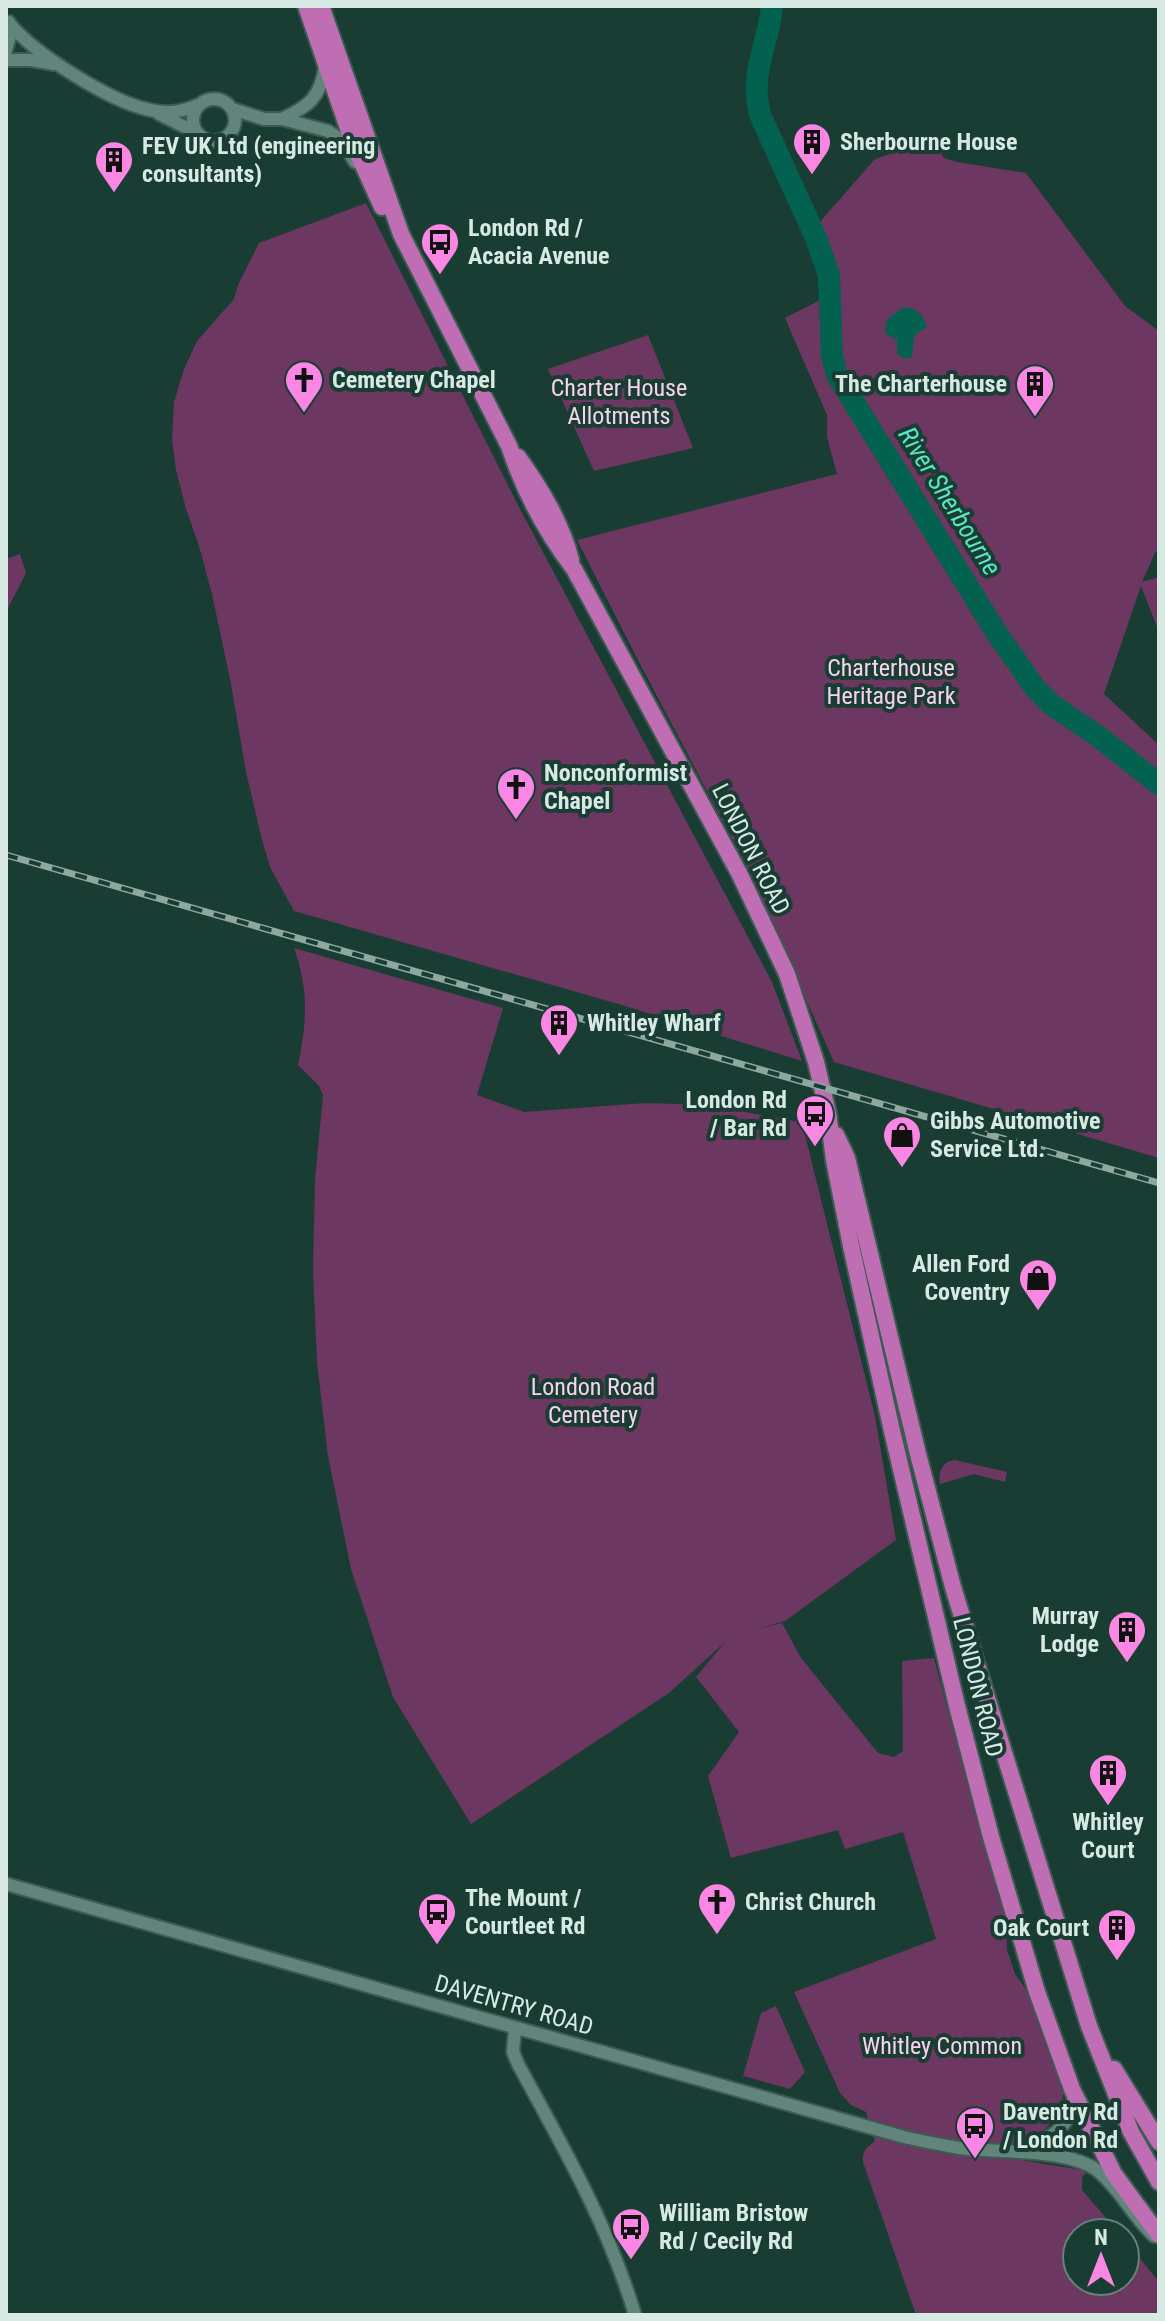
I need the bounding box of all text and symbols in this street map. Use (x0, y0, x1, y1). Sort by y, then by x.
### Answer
building icon: Sherbourne House (791, 121, 833, 176)
place label: Sherbourne House (840, 128, 1017, 156)
place label: FEV UK Ltd (engineering consultants) (142, 132, 375, 188)
building icon: FEV UK Ltd (engineering consultants) (93, 139, 135, 194)
place label: London Rd / Acacia Avenue (468, 214, 610, 270)
bus stop icon: London Rd / Acacia Avenue (419, 221, 461, 276)
church icon: Cemetery Chapel (283, 359, 325, 414)
building icon: The Charterhouse (1014, 363, 1056, 418)
place label: Cemetery Chapel (332, 366, 496, 394)
place label: The Charterhouse (835, 370, 1007, 398)
park label: Charter House Allotments (551, 374, 687, 430)
water label: River Sherbourne (893, 421, 1007, 581)
park label: Charterhouse Heritage Park (827, 654, 956, 710)
place label: Nonconformist Chapel (544, 759, 687, 815)
church icon: Nonconformist Chapel (495, 766, 537, 821)
street label: LONDON ROAD (706, 779, 796, 919)
building icon: Whitley Wharf (538, 1002, 580, 1057)
place label: Whitley Wharf (587, 1009, 721, 1037)
place label: London Rd / Bar Rd (685, 1086, 787, 1142)
bus stop icon: London Rd / Bar Rd (794, 1093, 836, 1148)
place label: Gibbs Automotive Service Ltd. (930, 1107, 1101, 1163)
shop icon: Gibbs Automotive Service Ltd. (881, 1114, 923, 1169)
place label: Allen Ford Coventry (912, 1250, 1010, 1306)
shop icon: Allen Ford Coventry (1017, 1257, 1059, 1312)
park label: London Road Cemetery (531, 1373, 655, 1429)
place label: Murray Lodge (1032, 1602, 1099, 1658)
building icon: Murray Lodge (1106, 1609, 1148, 1664)
street label: LONDON ROAD (947, 1614, 1009, 1760)
building icon: Whitley Court (1087, 1752, 1129, 1807)
place label: Whitley Court (1072, 1808, 1144, 1864)
church icon: Christ Church (696, 1881, 738, 1936)
place label: The Mount / Courtleet Rd (465, 1884, 585, 1940)
place label: Christ Church (745, 1888, 876, 1916)
bus stop icon: The Mount / Courtleet Rd (416, 1891, 458, 1946)
building icon: Oak Court (1096, 1907, 1138, 1962)
place label: Oak Court (993, 1914, 1089, 1942)
street label: DAVENTRY ROAD (432, 1969, 596, 2041)
park label: Whitley Common (862, 2032, 1022, 2060)
place label: Daventry Rd / London Rd (1002, 2098, 1119, 2154)
bus stop icon: Daventry Rd / London Rd (954, 2105, 996, 2160)
place label: William Bristow Rd / Cecily Rd (659, 2199, 808, 2255)
bus stop icon: William Bristow Rd / Cecily Rd (610, 2206, 652, 2261)
north arrow (1061, 2217, 1141, 2297)
text: N (1094, 2225, 1108, 2250)

